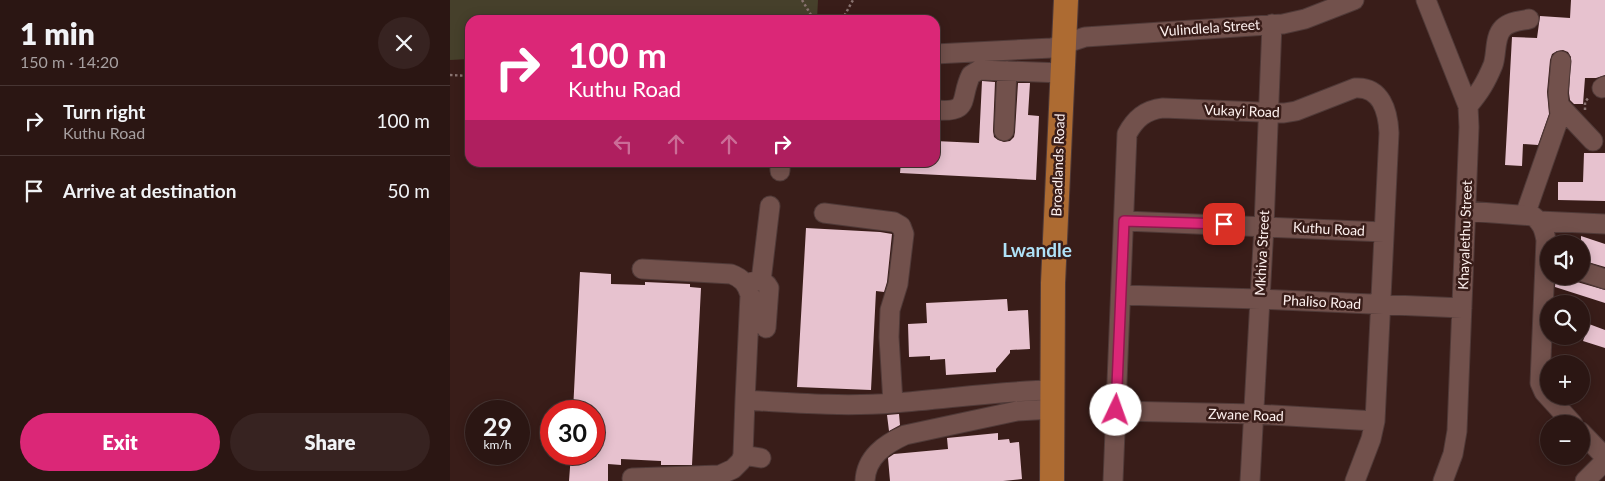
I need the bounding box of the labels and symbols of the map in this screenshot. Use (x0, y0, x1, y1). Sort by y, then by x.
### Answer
street label: Vulindlela Street (1159, 16, 1261, 39)
street label: Vukayi Road (1204, 101, 1280, 120)
street label: Broadlands Road (1047, 113, 1068, 217)
street label: Khayalethu Street (1454, 180, 1475, 290)
pin (1203, 203, 1245, 245)
street label: Mkhiva Street (1251, 210, 1272, 296)
street label: Kuthu Road (1293, 218, 1365, 239)
district label: Lwandle (1002, 238, 1072, 261)
street label: Phaliso Road (1282, 291, 1362, 312)
position arrow (1089, 383, 1141, 435)
speed limit sign: 30 (540, 400, 605, 465)
street label: Zwane Road (1208, 405, 1284, 424)

